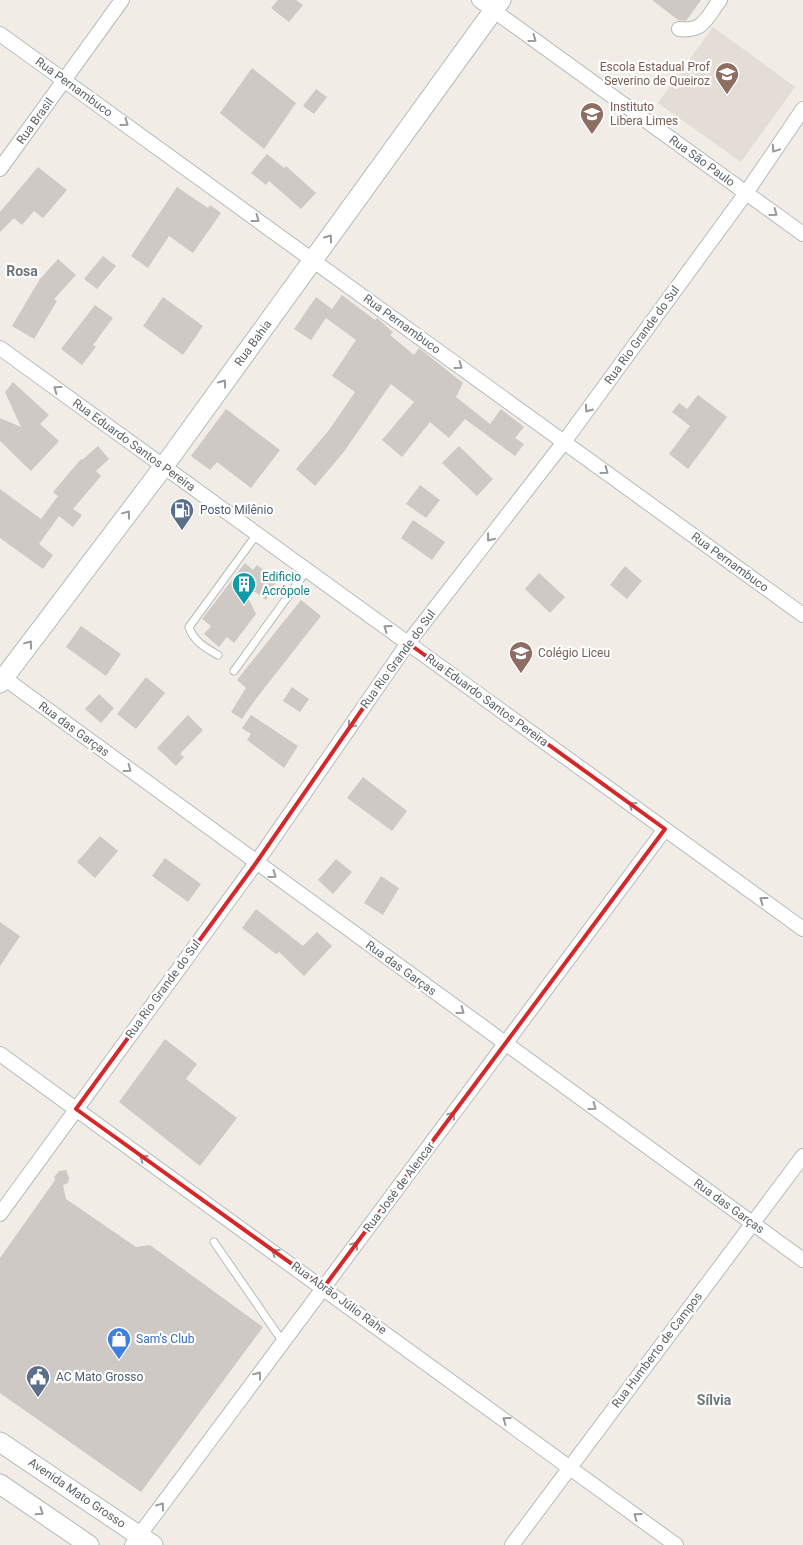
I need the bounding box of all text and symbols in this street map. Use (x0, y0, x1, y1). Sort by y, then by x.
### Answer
one-way arrow (527, 33, 537, 42)
street label: Rua Pernambuco (33, 54, 115, 120)
place label: Escola Estadual Prof Severino de Queiroz (600, 60, 711, 88)
school or university icon: Escola Estadual Prof Severino de Queiroz (714, 61, 740, 95)
street label: Rua Brasil (14, 95, 56, 147)
place label: Instituto Libera Limes (610, 100, 678, 128)
school or university icon: Instituto Libera Limes (579, 101, 605, 135)
one-way arrow (119, 118, 128, 126)
street label: Rua São Paulo (667, 133, 738, 189)
one-way arrow (772, 144, 782, 153)
one-way arrow (768, 208, 777, 216)
one-way arrow (251, 213, 260, 222)
one-way arrow (323, 234, 332, 244)
district label: Rosa (6, 263, 38, 279)
street label: Rua Rio Grande do Sul (602, 283, 682, 387)
street label: Rua Pernambuco (361, 291, 443, 357)
street label: Rua Bahia (232, 317, 274, 369)
one-way arrow (453, 360, 463, 369)
one-way arrow (217, 380, 227, 389)
one-way arrow (53, 386, 63, 395)
street label: Rua Eduardo Santos Pereira (70, 396, 198, 494)
one-way arrow (585, 403, 594, 413)
one-way arrow (599, 465, 608, 475)
fuel station icon: Posto Milênio (169, 497, 195, 531)
place label: Posto Milênio (200, 503, 273, 517)
one-way arrow (122, 511, 130, 520)
street label: Rua Pernambuco (689, 529, 771, 595)
one-way arrow (487, 532, 495, 541)
place label: Edificio Acrópole (262, 570, 310, 598)
building icon: Edificio Acrópole (231, 571, 257, 605)
street label: Rua Rio Grande do Sul (358, 607, 438, 711)
one-way arrow (383, 625, 393, 634)
school or university icon: Colégio Liceu (508, 640, 534, 674)
one-way arrow (24, 641, 32, 650)
place label: Colégio Liceu (538, 646, 610, 660)
street label: Rua Eduardo Santos Pereira (423, 651, 551, 749)
street label: Rua das Garças (36, 699, 112, 759)
one-way arrow (348, 719, 357, 728)
one-way arrow (122, 763, 132, 772)
one-way arrow (628, 802, 638, 811)
one-way arrow (267, 869, 277, 878)
one-way arrow (760, 897, 769, 906)
street label: Rua Rio Grande do Sul (123, 937, 203, 1041)
street label: Rua das Garças (363, 938, 439, 998)
one-way arrow (455, 1006, 464, 1014)
one-way arrow (587, 1101, 597, 1110)
one-way arrow (447, 1112, 455, 1121)
street label: Rua José de Alencar (361, 1139, 437, 1235)
one-way arrow (140, 1155, 149, 1163)
street label: Rua das Garças (691, 1176, 767, 1236)
one-way arrow (349, 1241, 358, 1251)
one-way arrow (271, 1249, 281, 1258)
street label: Rua Abrão Júlio Rahe (289, 1259, 389, 1337)
street label: Rua Humberto de Campos (609, 1289, 705, 1411)
shop icon: Sam's Club (106, 1326, 132, 1360)
place label: Sam's Club (136, 1332, 195, 1346)
public building icon: AC Mato Grosso (25, 1364, 51, 1398)
place label: AC Mato Grosso (56, 1370, 144, 1384)
one-way arrow (252, 1371, 261, 1381)
district label: Sílvia (697, 1392, 732, 1408)
one-way arrow (502, 1417, 511, 1426)
street label: Avenida Mato Grosso (26, 1455, 128, 1531)
one-way arrow (155, 1502, 164, 1512)
one-way arrow (35, 1506, 44, 1515)
one-way arrow (633, 1513, 643, 1522)

